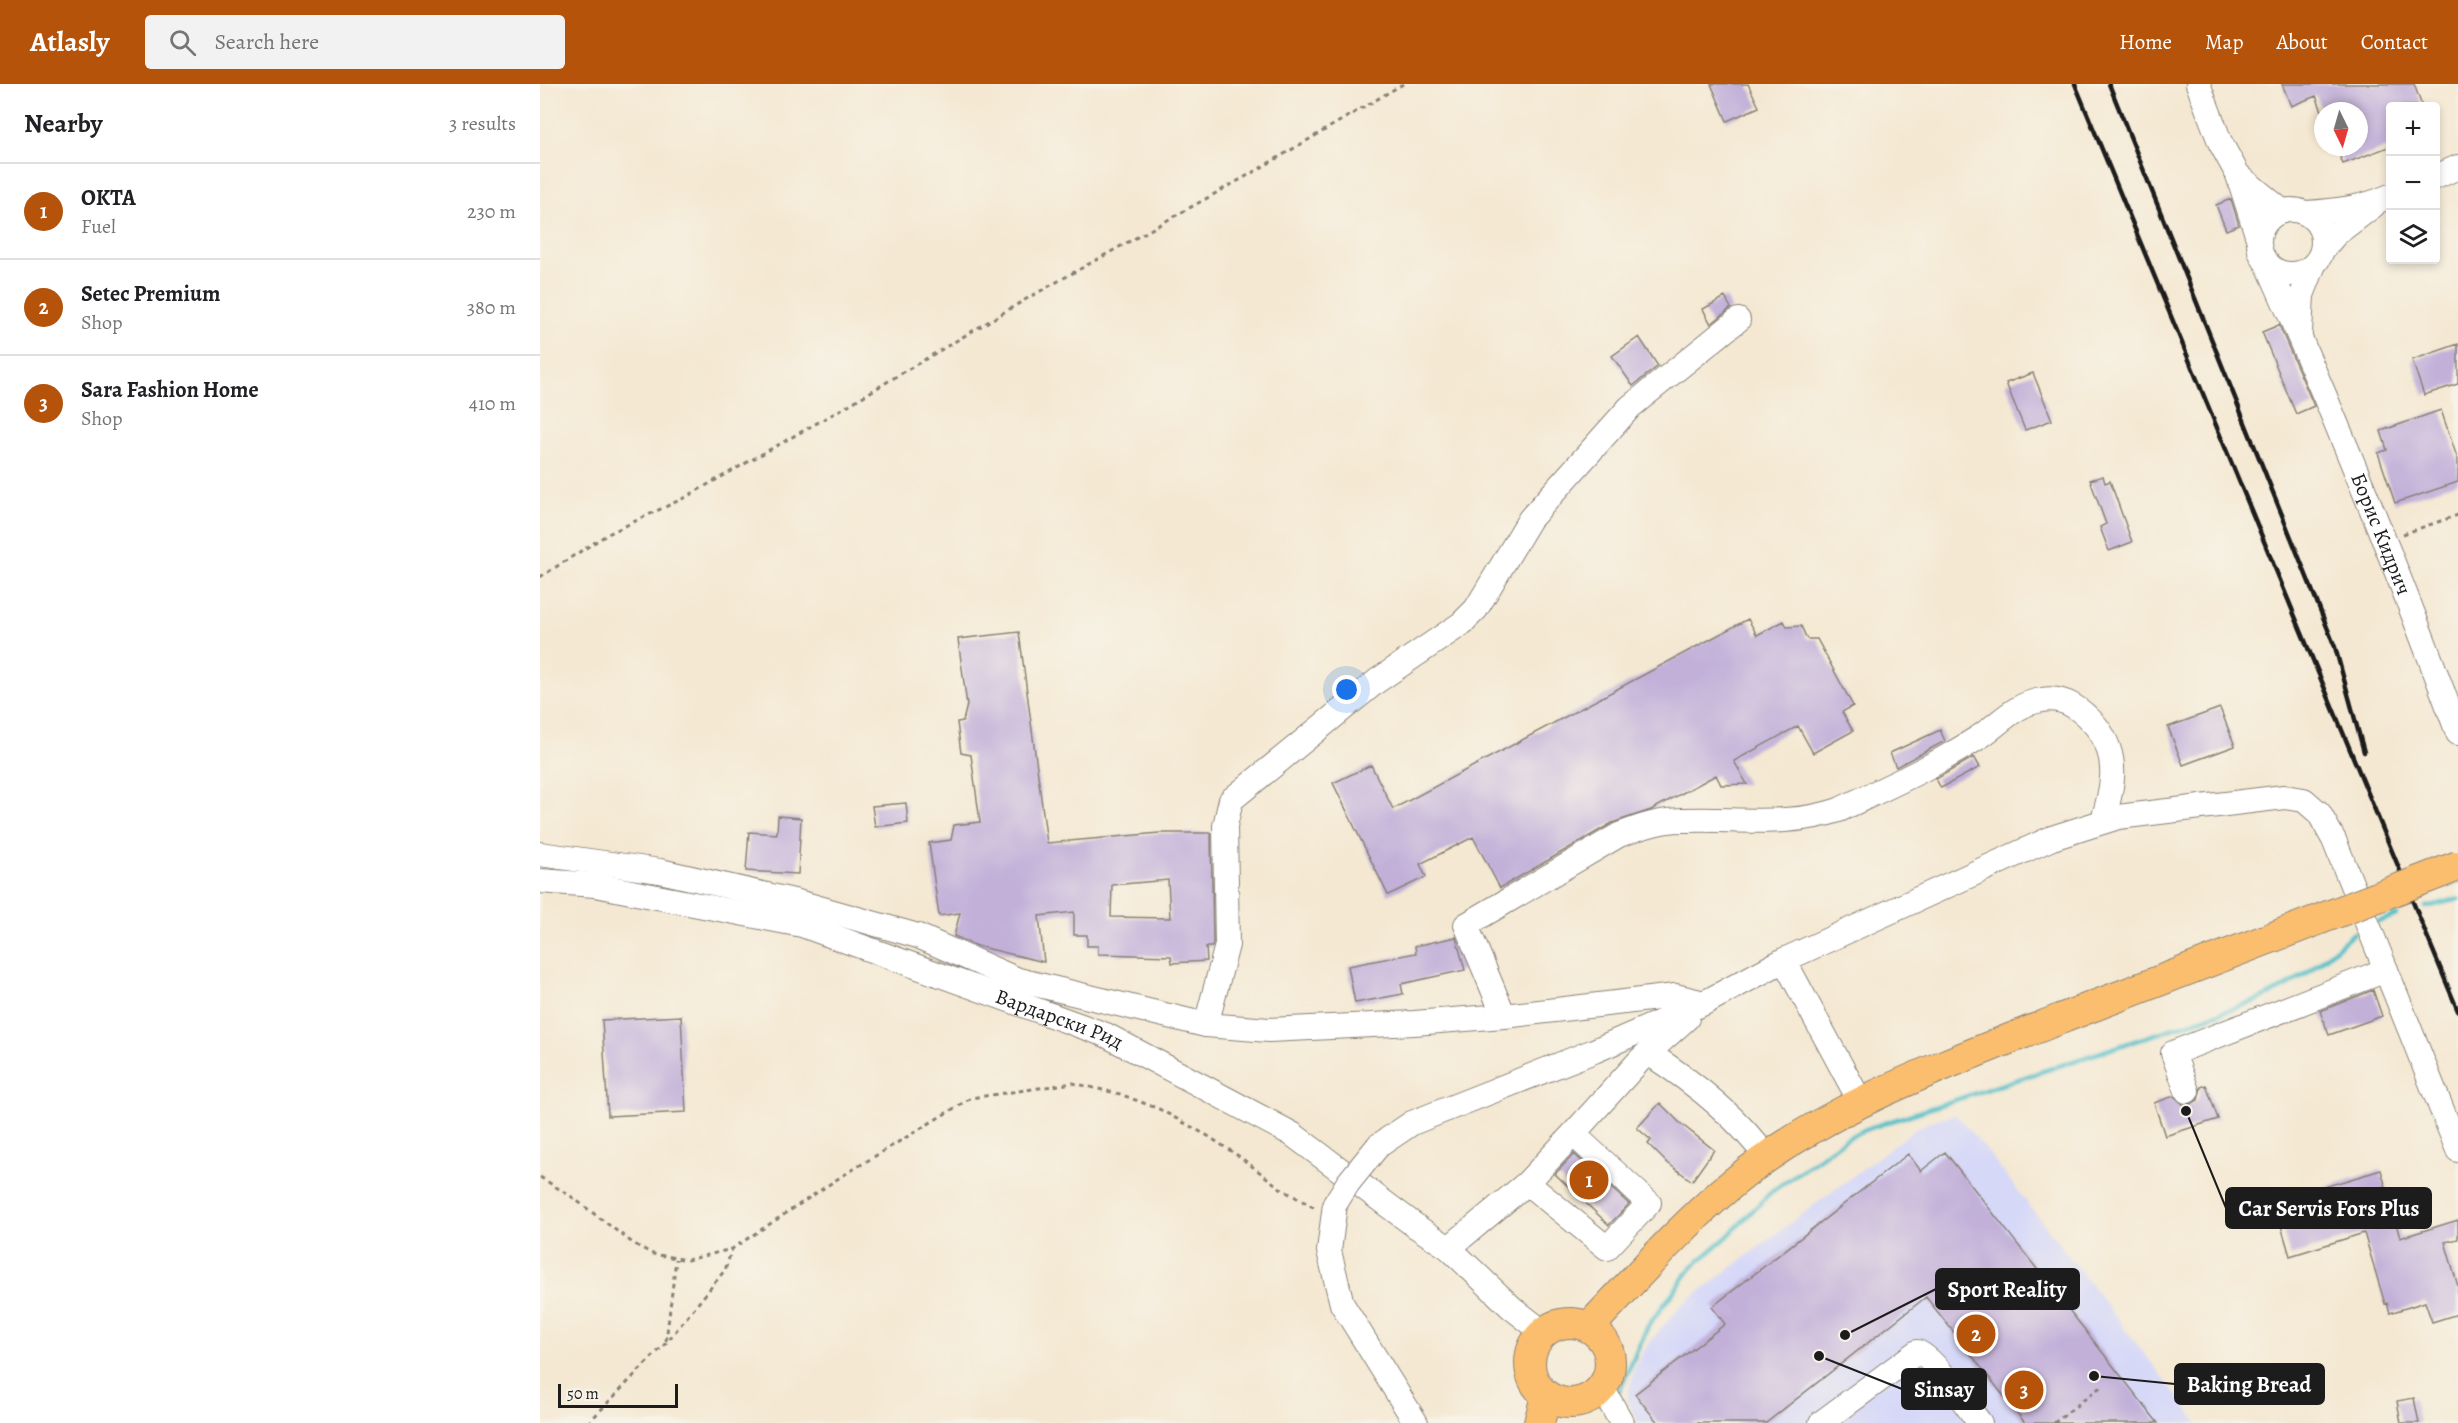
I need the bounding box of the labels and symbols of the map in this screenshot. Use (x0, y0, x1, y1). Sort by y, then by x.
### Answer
north arrow (2314, 102, 2368, 156)
street label: Борис Кидрич (2344, 469, 2418, 599)
your location (1332, 675, 1361, 704)
street label: Вардарски Рид (992, 982, 1129, 1056)
pin: 1 (1570, 1158, 1608, 1202)
callout: Car Servis Fors Plus (2226, 1188, 2431, 1228)
text: Car Servis Fors Plus (2239, 1194, 2419, 1224)
callout: Sport Reality (1936, 1269, 2079, 1309)
text: Sport Reality (1947, 1275, 2067, 1305)
pin: 2 (1956, 1312, 1996, 1356)
callout: Baking Bread (2175, 1364, 2324, 1404)
pin: 3 (2004, 1368, 2044, 1412)
callout: Sinsay (1902, 1369, 1986, 1409)
text: Baking Bread (2187, 1370, 2312, 1400)
text: Sinsay (1914, 1375, 1975, 1405)
scale bar (558, 1381, 678, 1408)

